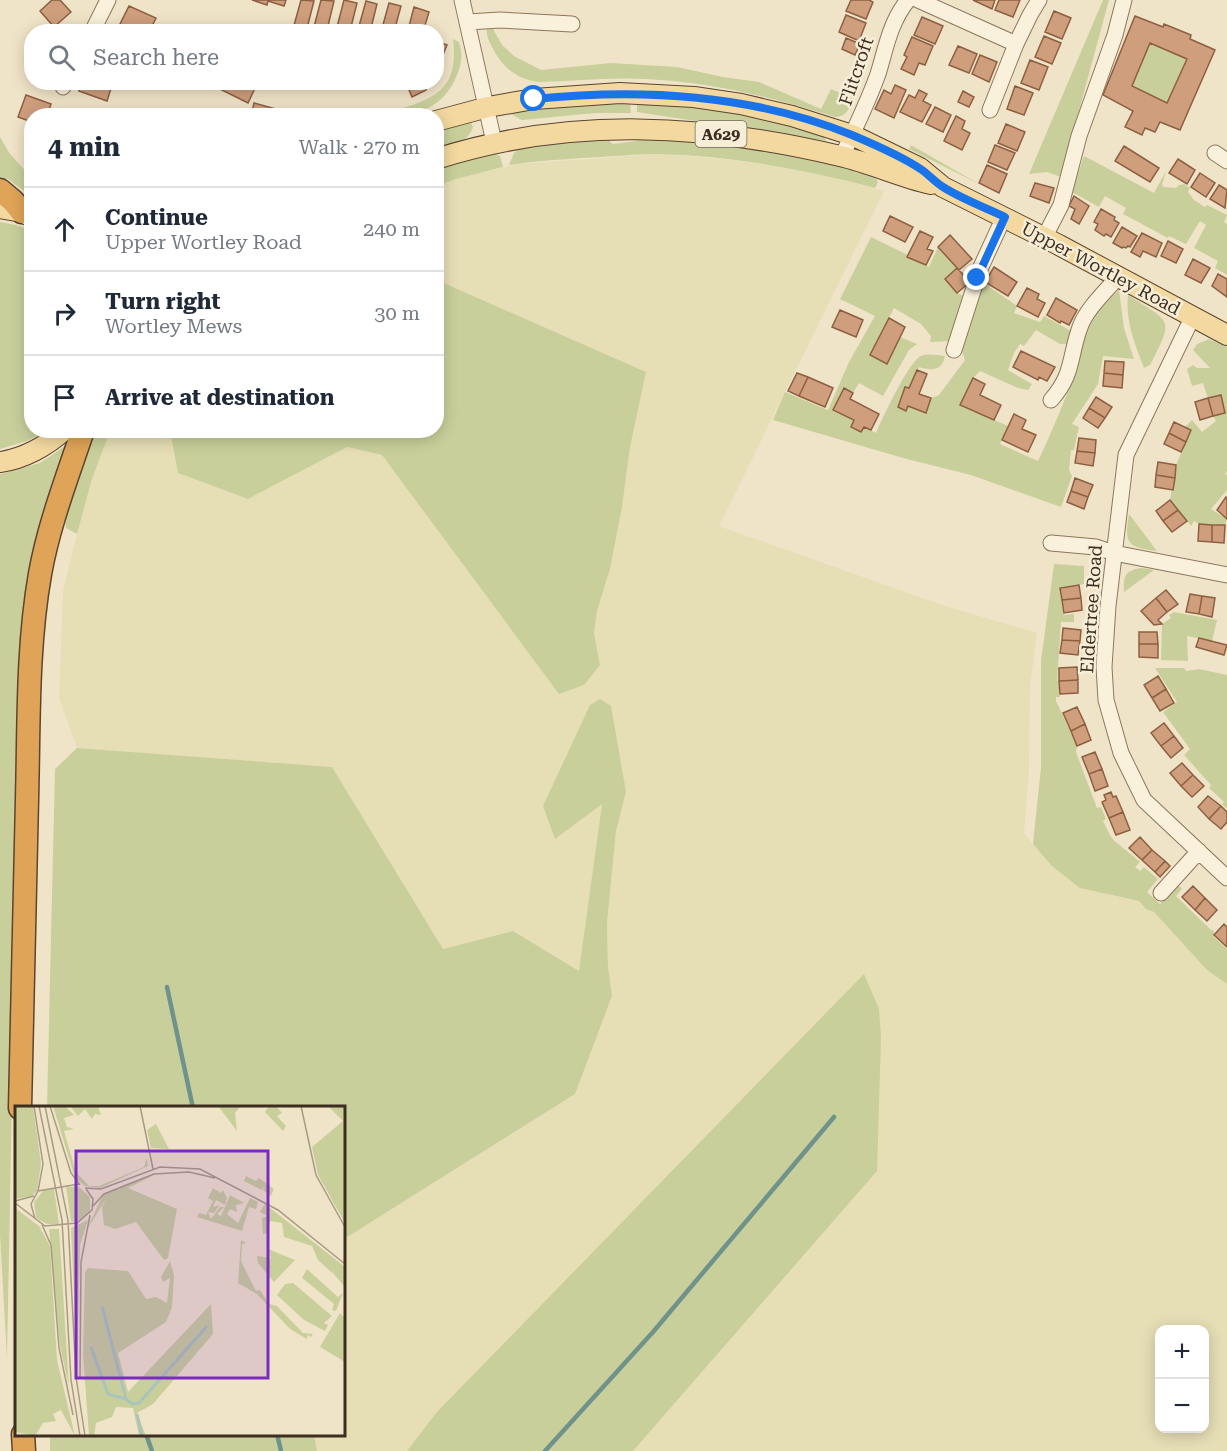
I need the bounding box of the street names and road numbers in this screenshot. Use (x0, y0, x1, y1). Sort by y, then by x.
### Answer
street label: Flitcroft (835, 34, 878, 108)
road number: A629 (696, 121, 746, 147)
street label: Upper Wortley Road (1018, 217, 1185, 319)
street label: Eldertree Road (1076, 544, 1106, 674)

